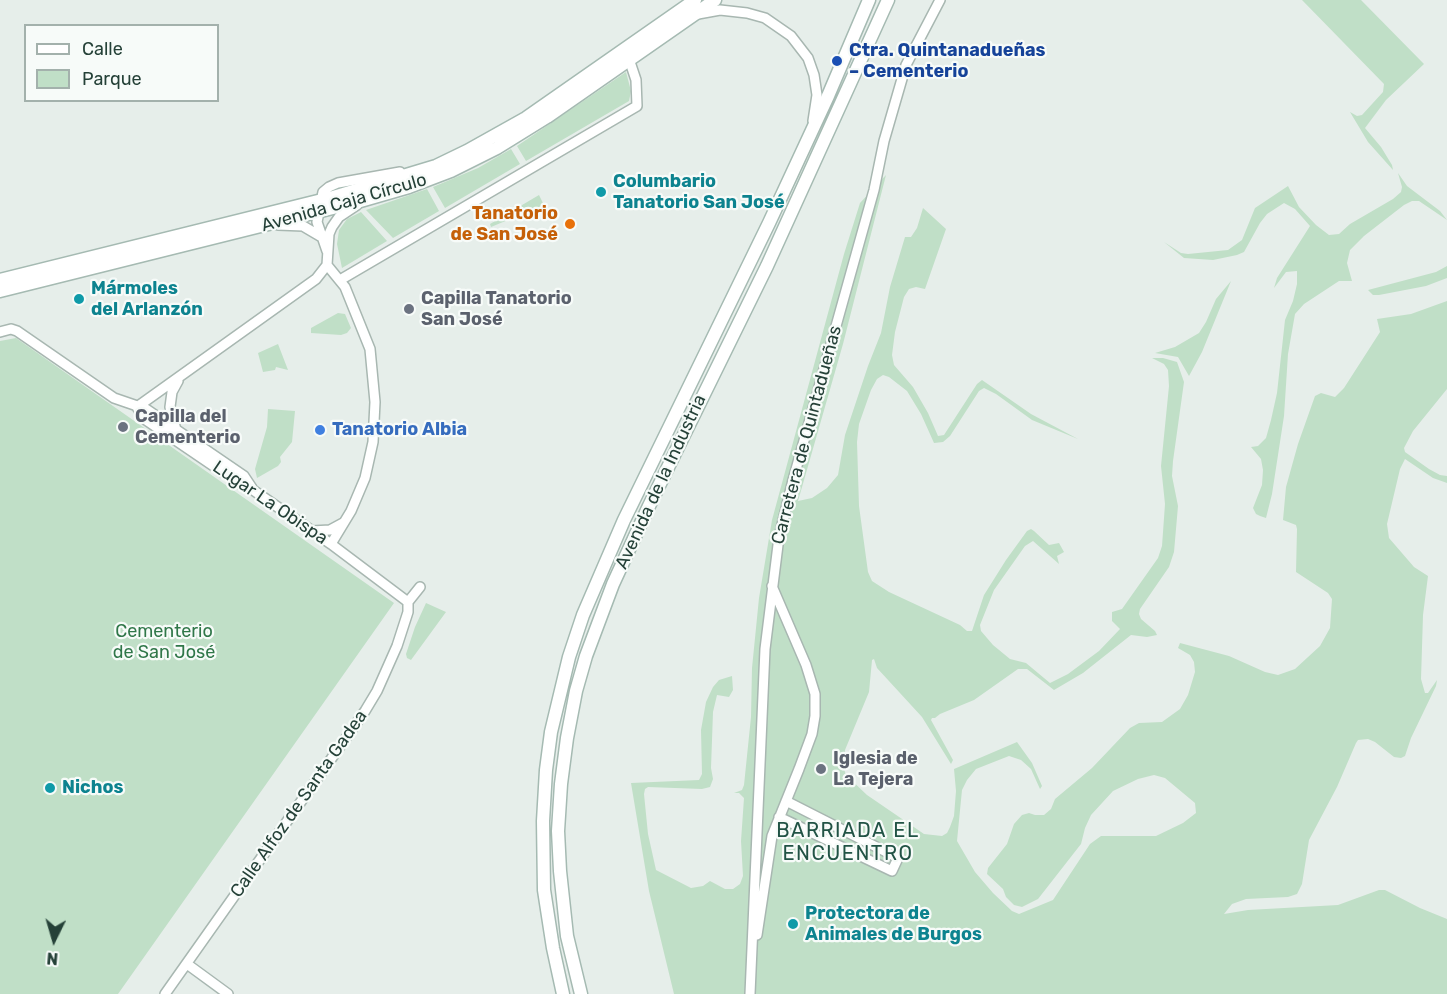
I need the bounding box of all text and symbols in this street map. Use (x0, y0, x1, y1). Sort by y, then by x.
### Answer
legend (24, 24, 219, 102)
text: Calle (82, 38, 123, 60)
place label: Ctra. Quintanadueñas – Cementerio (849, 40, 1046, 82)
marker: Ctra. Quintanadueñas – Cementerio (830, 54, 844, 68)
text: Parque (82, 68, 142, 90)
street label: Avenida Caja Círculo (259, 169, 429, 237)
place label: Columbario Tanatorio San José (613, 171, 785, 213)
marker: Columbario Tanatorio San José (594, 185, 608, 199)
place label: Tanatorio de San José (450, 203, 558, 246)
marker: Tanatorio de San José (563, 217, 577, 231)
place label: Mármoles del Arlanzón (91, 278, 203, 320)
place label: Capilla Tanatorio San José (421, 288, 572, 330)
marker: Mármoles del Arlanzón (72, 292, 86, 306)
marker: Capilla Tanatorio San José (402, 302, 416, 316)
street label: Carretera de Quintadueñas (767, 323, 847, 547)
street label: Avenida de la Industria (611, 391, 711, 573)
place label: Capilla del Cementerio (135, 406, 240, 448)
place label: Tanatorio Albia (332, 419, 467, 441)
marker: Capilla del Cementerio (116, 420, 130, 434)
marker: Tanatorio Albia (313, 423, 327, 437)
street label: Lugar La Obispa (208, 457, 332, 549)
park label: Cementerio de San José (113, 621, 215, 664)
street label: Calle Alfoz de Santa Gadea (226, 706, 372, 902)
place label: Iglesia de La Tejera (833, 748, 918, 790)
marker: Iglesia de La Tejera (814, 762, 828, 776)
place label: Nichos (62, 777, 123, 799)
marker: Nichos (43, 781, 57, 795)
district label: BARRIADA EL ENCUENTRO (776, 819, 920, 866)
place label: Protectora de Animales de Burgos (805, 903, 982, 946)
north arrow (24, 910, 84, 970)
marker: Protectora de Animales de Burgos (786, 917, 800, 931)
text: N (46, 948, 59, 968)

